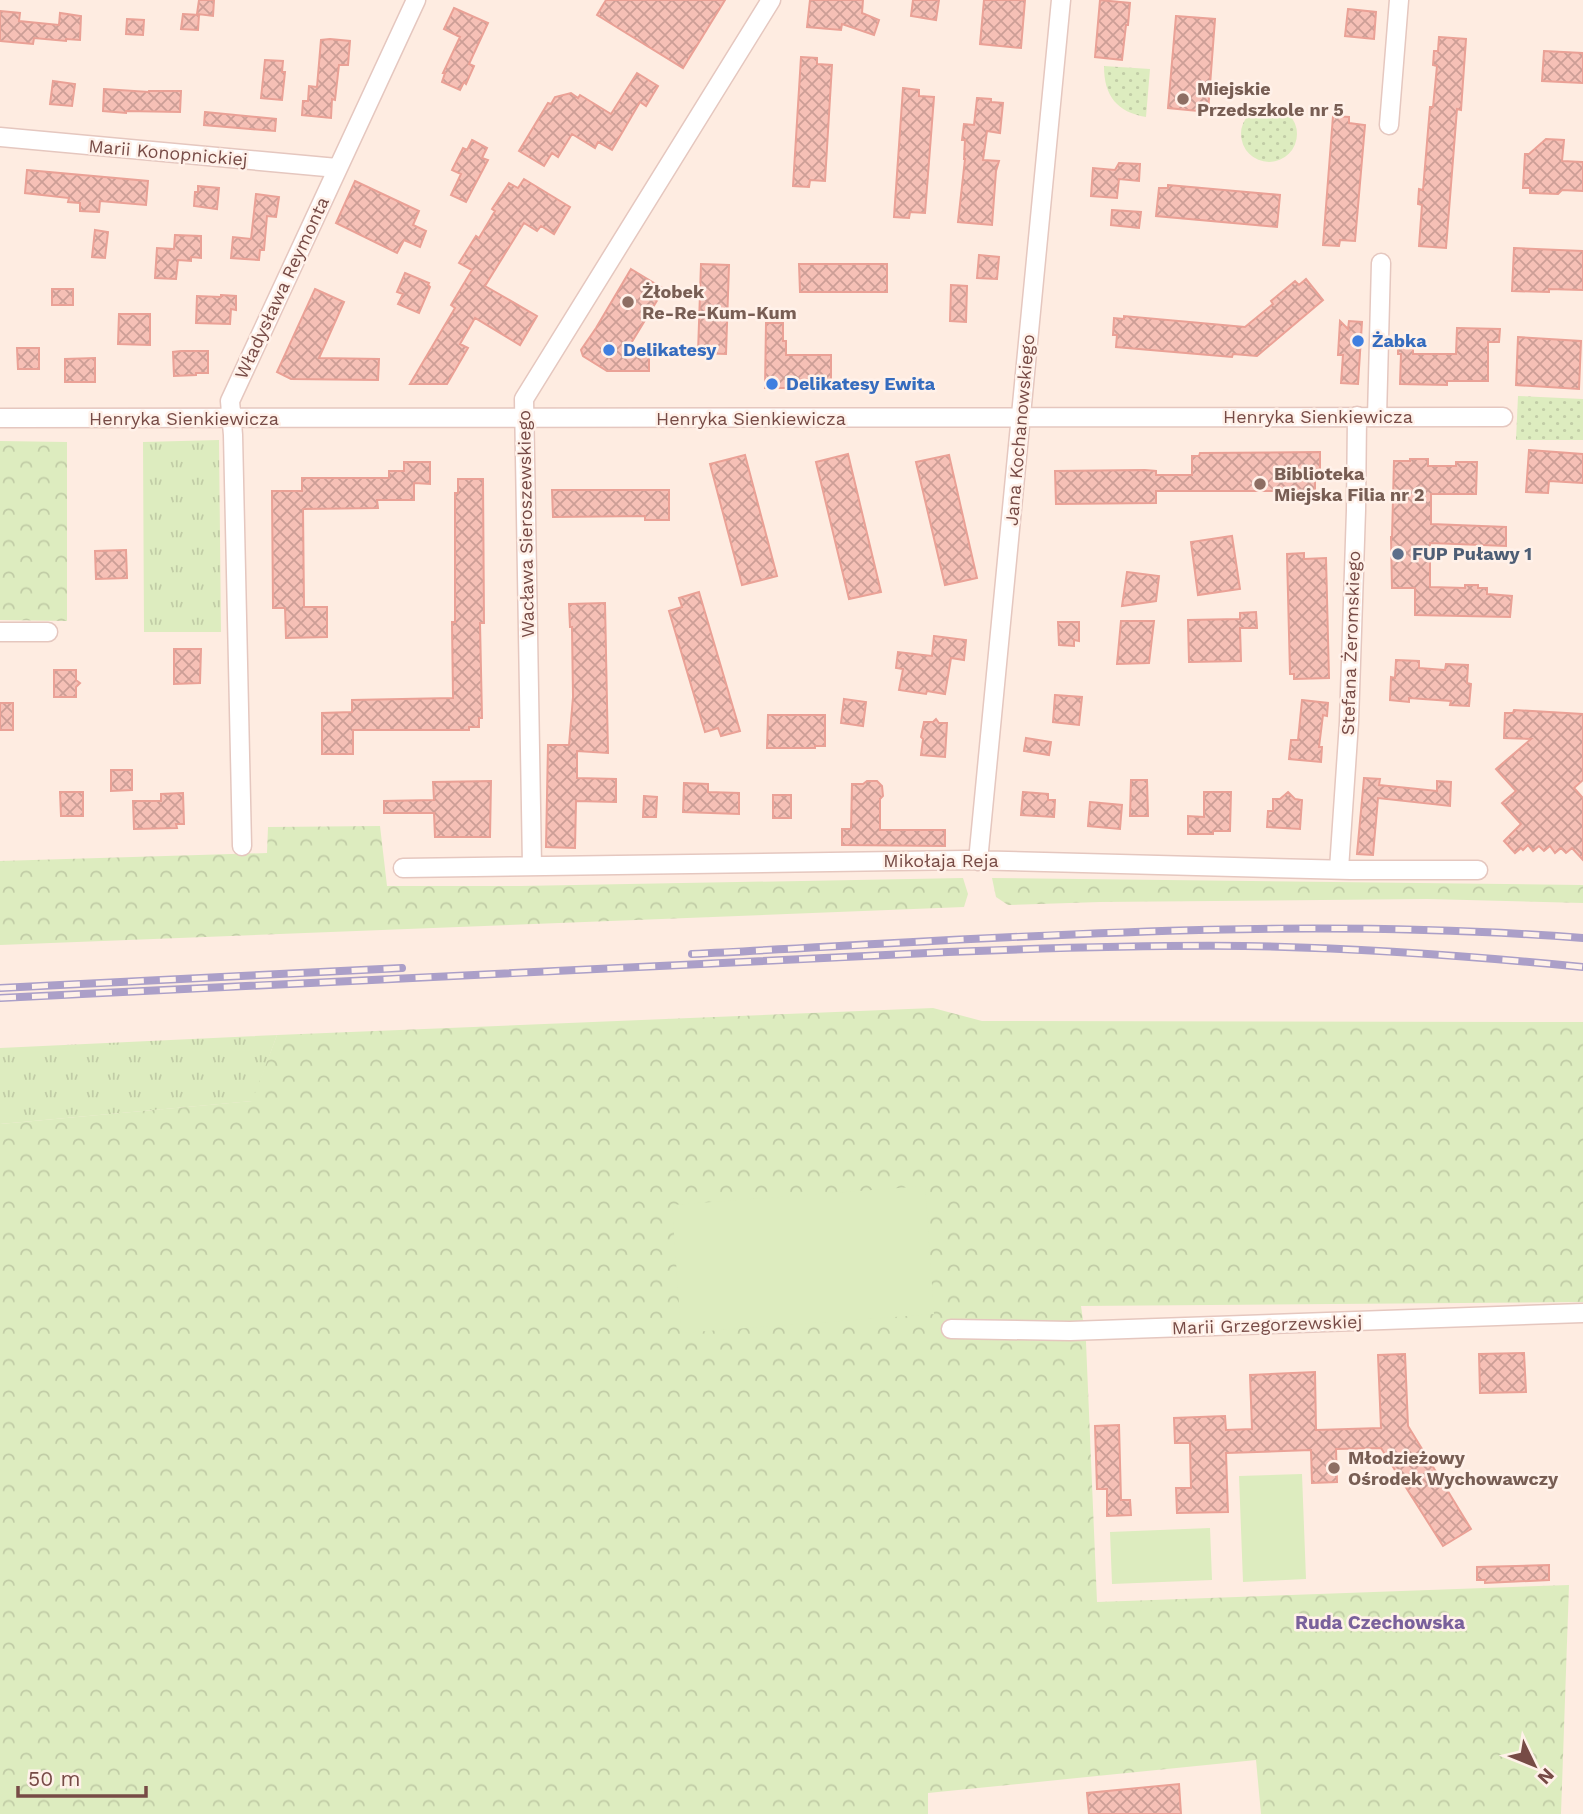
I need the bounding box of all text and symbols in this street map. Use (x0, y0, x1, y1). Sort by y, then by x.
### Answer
place label: Miejskie Przedszkole nr 5 (1197, 78, 1344, 120)
marker: Miejskie Przedszkole nr 5 (1175, 91, 1191, 107)
street label: Marii Konopnickiej (88, 135, 249, 170)
street label: Władysława Reymonta (230, 193, 333, 382)
place label: Żłobek Re-Re-Kum-Kum (642, 281, 797, 323)
marker: Żłobek Re-Re-Kum-Kum (620, 294, 636, 310)
place label: Żabka (1372, 330, 1427, 351)
street label: Jana Kochanowskiego (1001, 333, 1038, 527)
marker: Żabka (1350, 333, 1366, 349)
place label: Delikatesy (623, 339, 717, 360)
marker: Delikatesy (601, 342, 617, 358)
place label: Delikatesy Ewita (786, 373, 936, 394)
marker: Delikatesy Ewita (764, 376, 780, 392)
street label: Henryka Sienkiewicza (1223, 406, 1413, 427)
street label: Henryka Sienkiewicza (89, 408, 279, 429)
street label: Henryka Sienkiewicza (656, 408, 846, 429)
street label: Wacława Sieroszewskiego (513, 410, 538, 638)
place label: Biblioteka Miejska Filia nr 2 (1274, 463, 1425, 505)
marker: Biblioteka Miejska Filia nr 2 (1252, 476, 1268, 492)
place label: FUP Puławy 1 (1412, 543, 1532, 564)
marker: FUP Puławy 1 (1390, 546, 1406, 562)
street label: Stefana Żeromskiego (1337, 550, 1364, 736)
street label: Mikołaja Reja (883, 850, 999, 871)
street label: Marii Grzegorzewskiej (1171, 1311, 1363, 1338)
place label: Młodzieżowy Ośrodek Wychowawczy (1348, 1447, 1559, 1489)
marker: Młodzieżowy Ośrodek Wychowawczy (1326, 1460, 1342, 1476)
district label: Ruda Czechowska (1295, 1611, 1465, 1634)
north arrow (1499, 1730, 1569, 1800)
scale bar (18, 1755, 145, 1799)
text: N (1533, 1763, 1559, 1789)
text: 50 m (28, 1766, 80, 1791)

